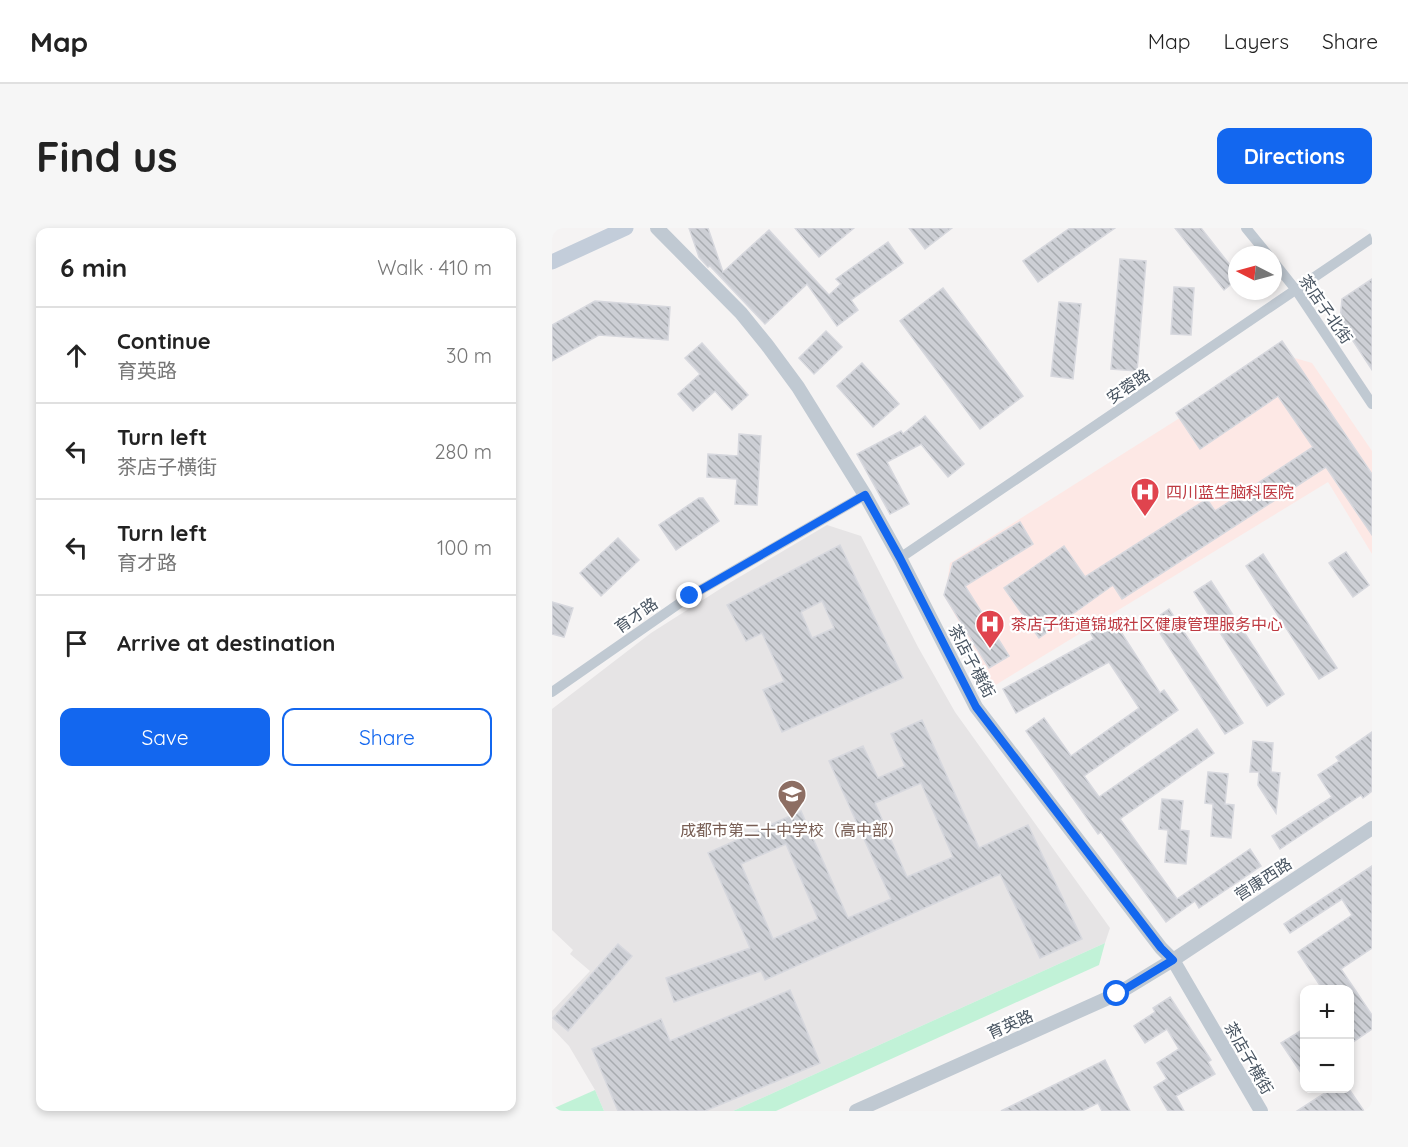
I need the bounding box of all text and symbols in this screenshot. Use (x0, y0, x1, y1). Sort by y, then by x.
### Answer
text: Map (30, 24, 88, 59)
text: Map (1148, 28, 1191, 54)
text: Layers (1224, 28, 1289, 54)
text: Share (1322, 28, 1378, 54)
button: Directions (1217, 128, 1372, 184)
text: Find us (36, 130, 178, 183)
north arrow (1228, 246, 1282, 300)
text: 6 min (60, 251, 127, 284)
text: Walk · 410 m (377, 255, 492, 280)
street label: 茶店子北街 (1295, 270, 1357, 348)
text: Continue (117, 327, 211, 355)
icon: ahead (60, 339, 93, 372)
text: 30 m (446, 343, 492, 368)
text: 育英路 (117, 358, 177, 383)
street label: 安蓉路 (1103, 364, 1153, 408)
text: Turn left (117, 423, 207, 451)
icon: left (60, 435, 93, 468)
text: 280 m (435, 439, 492, 464)
text: 茶店子横街 (117, 454, 217, 479)
hospital icon: 四川蓝生脑科医院 (1129, 476, 1161, 518)
place label: 四川蓝生脑科医院 (1166, 482, 1294, 502)
text: Turn left (117, 519, 207, 547)
icon: left (60, 531, 93, 564)
text: 100 m (437, 535, 492, 560)
text: 育才路 (117, 550, 177, 575)
route end (676, 582, 702, 608)
street label: 育才路 (611, 593, 661, 637)
hospital icon: 茶店子街道锦城社区健康管理服务中心 (974, 608, 1006, 650)
place label: 茶店子街道锦城社区健康管理服务中心 (1011, 614, 1283, 634)
street label: 茶店子横街 (944, 621, 1000, 701)
icon: arrive (60, 627, 93, 660)
text: Arrive at destination (117, 629, 335, 657)
button: Save (60, 708, 270, 766)
button: Share (282, 708, 492, 766)
school or university icon: 成都市第二十中学校（高中部） (776, 778, 808, 820)
place label: 成都市第二十中学校（高中部） (680, 820, 904, 840)
street label: 营康西路 (1231, 853, 1295, 905)
route start (1103, 980, 1129, 1006)
map controls (1300, 985, 1354, 1093)
button: + (1300, 985, 1354, 1039)
street label: 育英路 (984, 1005, 1036, 1043)
street label: 茶店子横街 (1220, 1018, 1278, 1098)
button: − (1300, 1039, 1354, 1093)

